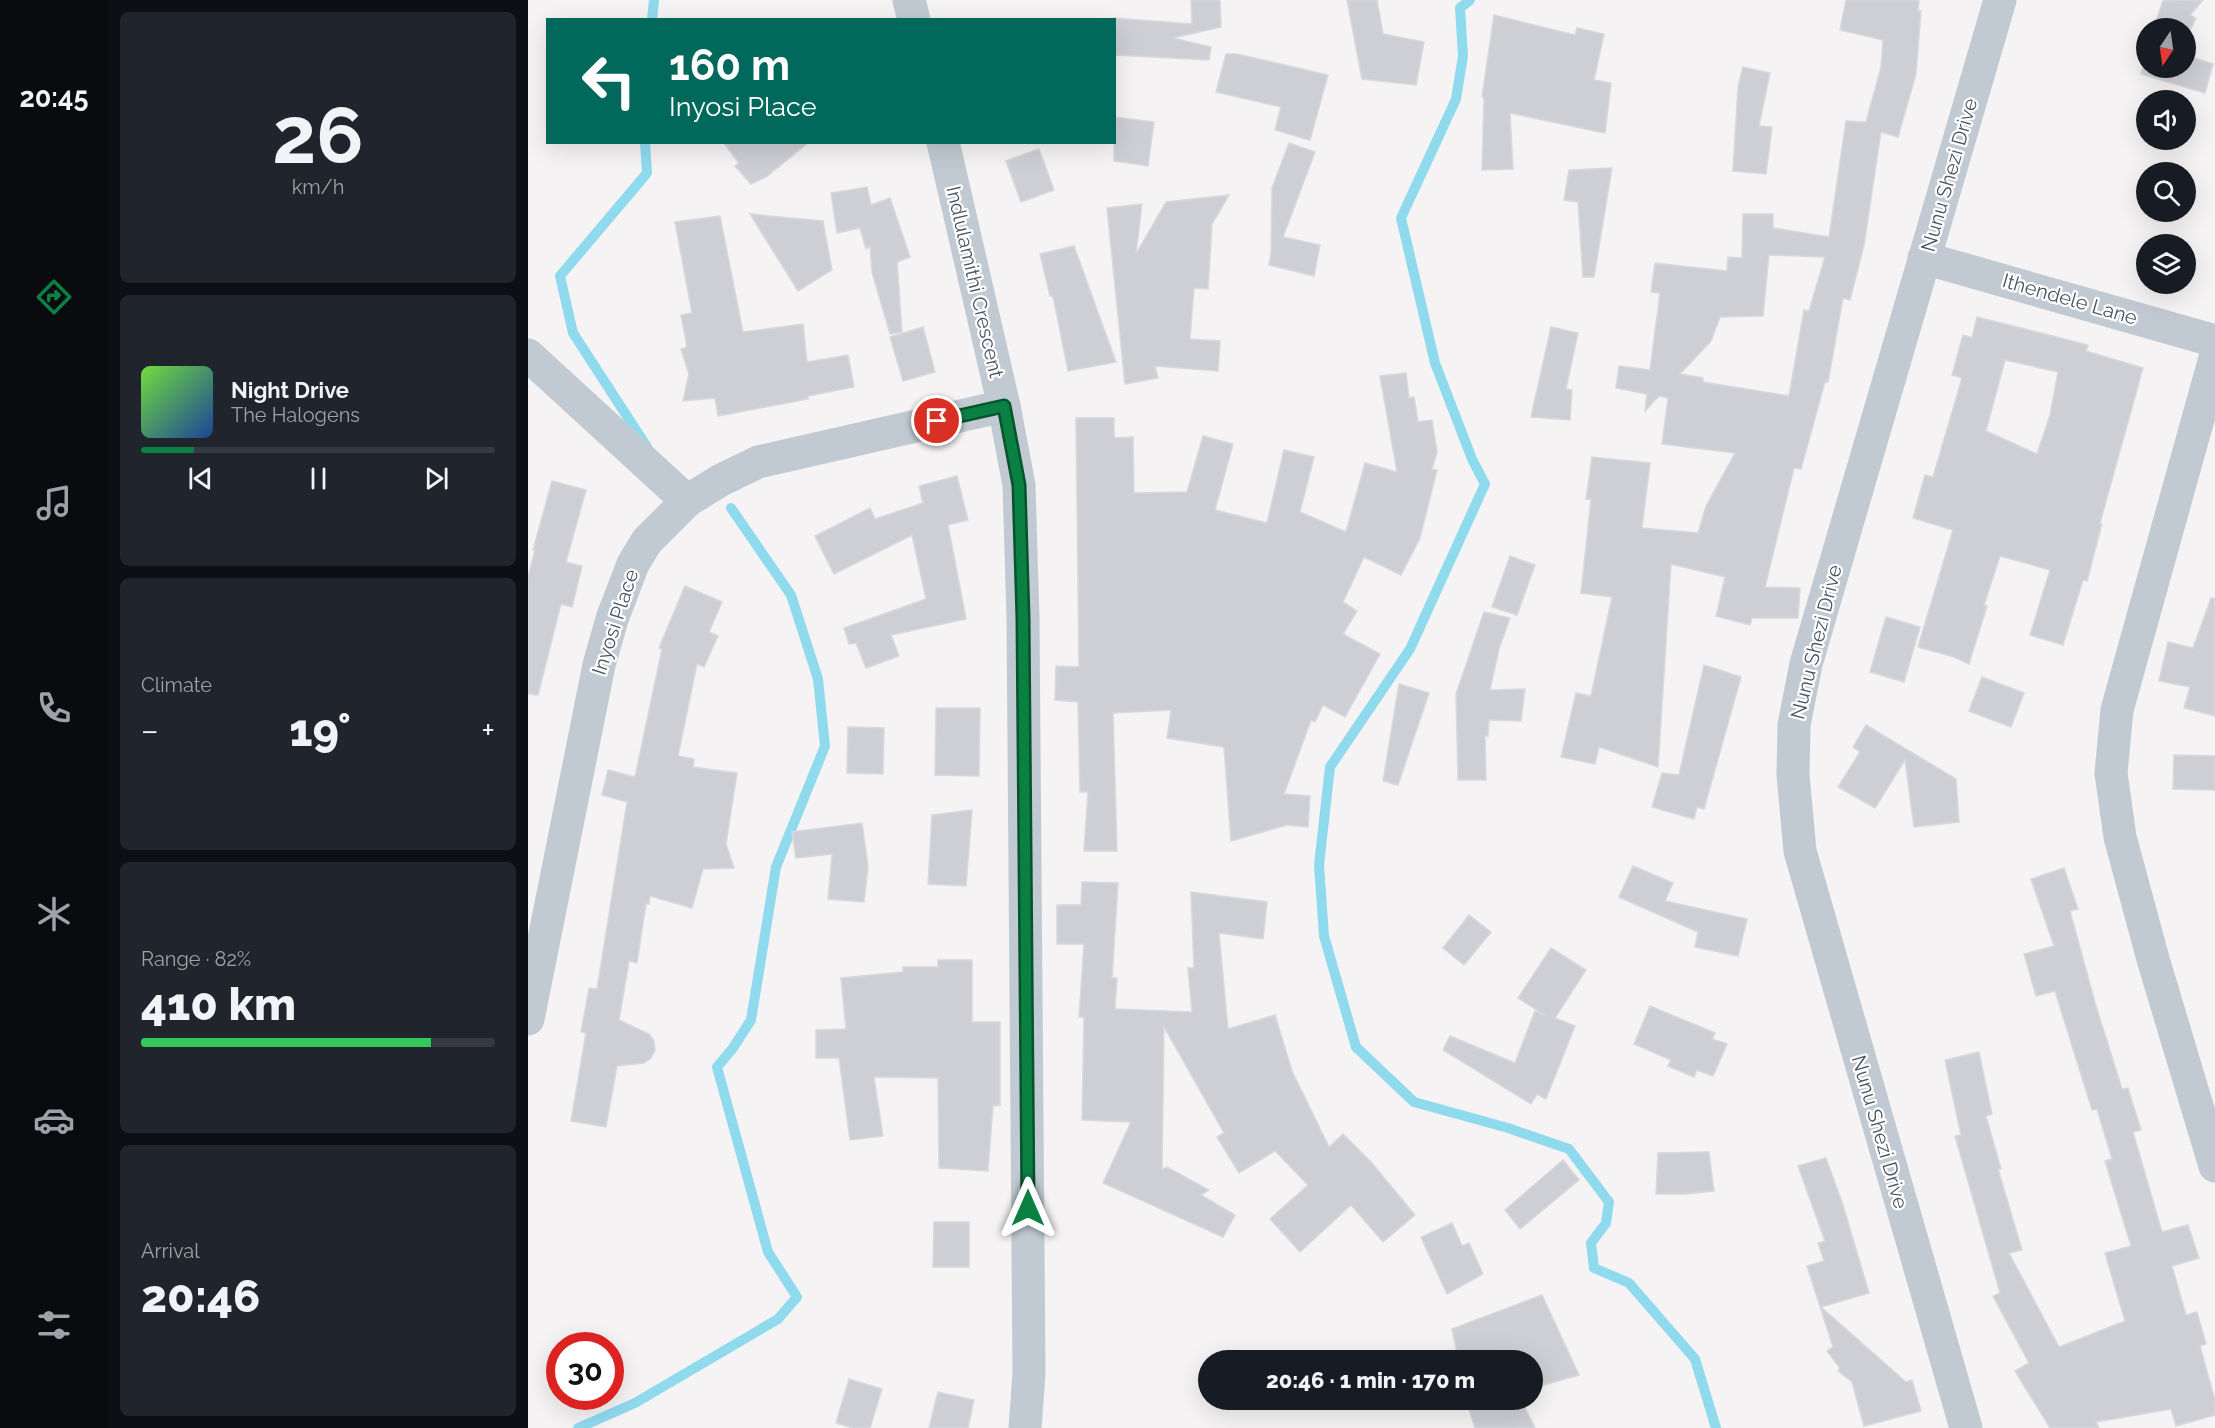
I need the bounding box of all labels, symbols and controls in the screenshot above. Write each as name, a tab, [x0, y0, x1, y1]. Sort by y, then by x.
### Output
north arrow	[2136, 18, 2196, 78]
map controls	[2136, 18, 2196, 294]
text: 160 m	[669, 41, 790, 90]
icon: left	[570, 42, 648, 120]
text: 20:45	[20, 82, 88, 113]
text: 26	[272, 90, 364, 181]
button: sound	[2136, 90, 2196, 150]
text: Inyosi Place	[669, 91, 817, 122]
street label: Nunu Shezi Drive	[1916, 95, 1982, 254]
button: search	[2136, 162, 2196, 222]
text: km/h	[292, 175, 344, 199]
street label: Indlulamithi Crescent	[941, 184, 1009, 380]
button: layers	[2136, 234, 2196, 294]
street label: Ithendele Lane	[2000, 268, 2140, 330]
icon: directions	[33, 276, 75, 318]
text: Night Drive	[231, 377, 349, 403]
pin	[911, 395, 962, 446]
text: The Halogens	[231, 403, 360, 427]
icon: arrive	[920, 404, 953, 437]
icon: previous	[184, 462, 217, 495]
icon: pause	[302, 462, 335, 495]
icon: next	[420, 462, 453, 495]
icon: music	[33, 482, 75, 524]
street label: Nunu Shezi Drive	[1785, 562, 1847, 722]
street label: Inyosi Place	[587, 566, 643, 678]
text: Climate	[141, 673, 212, 697]
icon: phone	[33, 687, 75, 729]
text: 19°	[289, 704, 351, 757]
text: −	[141, 711, 159, 750]
text: +	[481, 711, 495, 750]
icon: climate	[33, 893, 75, 935]
text: Range · 82%	[141, 947, 251, 971]
text: 410 km	[141, 978, 296, 1031]
street label: Nunu Shezi Drive	[1847, 1053, 1913, 1212]
icon: car	[33, 1099, 75, 1141]
position arrow	[996, 1176, 1060, 1240]
text: Arrival	[141, 1239, 200, 1263]
text: 20:46	[141, 1270, 260, 1323]
icon: filters	[33, 1304, 75, 1346]
speed limit sign: 30	[546, 1332, 624, 1410]
text: 20:46 · 1 min · 170 m	[1266, 1367, 1475, 1393]

